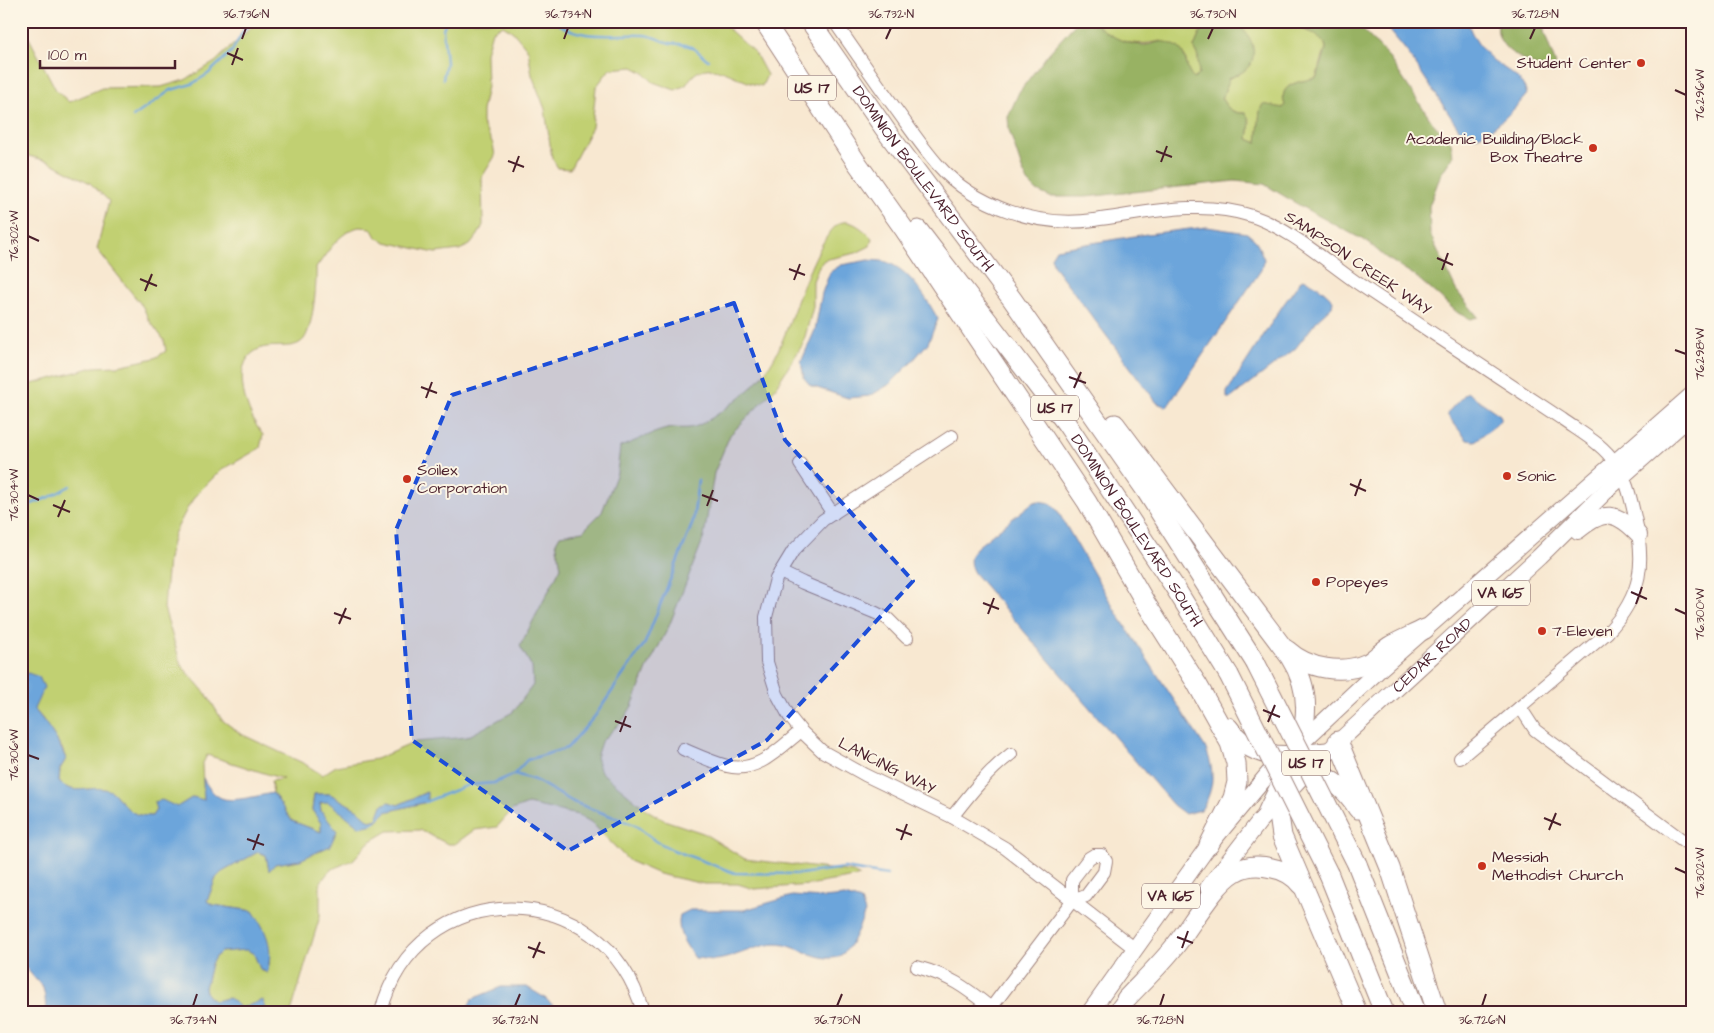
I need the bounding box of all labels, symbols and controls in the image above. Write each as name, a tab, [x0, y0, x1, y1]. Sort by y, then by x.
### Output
text: 36.736°N	[223, 6, 270, 23]
text: 36.734°N	[544, 6, 592, 23]
text: 36.732°N	[868, 6, 914, 23]
text: 36.730°N	[1190, 6, 1237, 23]
text: 36.728°N	[1511, 6, 1559, 23]
scale bar	[40, 38, 175, 70]
text: 100 m	[48, 45, 87, 66]
place label: Student Center	[1516, 52, 1631, 74]
marker: Student Center	[1635, 57, 1647, 69]
text: 76.296°W	[1692, 68, 1709, 121]
road number: US 17	[788, 76, 836, 100]
street label: DOMINION BOULEVARD SOUTH	[847, 81, 999, 277]
place label: Academic Building/Black Box Theatre	[1406, 128, 1583, 168]
marker: Academic Building/Black Box Theatre	[1587, 142, 1599, 154]
street label: SAMPSON CREEK WAY	[1280, 206, 1436, 321]
text: 76.302°W	[6, 210, 23, 262]
text: 76.298°W	[1692, 327, 1709, 380]
road number: US 17	[1031, 396, 1079, 420]
street label: DOMINION BOULEVARD SOUTH	[1066, 430, 1208, 631]
place label: Soilex Corporation	[417, 459, 507, 499]
place label: Sonic	[1517, 465, 1557, 487]
text: 76.304°W	[6, 468, 23, 521]
marker: Sonic	[1501, 470, 1513, 482]
marker: Soilex Corporation	[401, 473, 413, 485]
place label: Popeyes	[1326, 571, 1388, 594]
marker: Popeyes	[1310, 576, 1322, 588]
road number: VA 165	[1472, 580, 1530, 606]
text: 76.300°W	[1692, 587, 1709, 640]
street label: CEDAR ROAD	[1387, 613, 1477, 698]
place label: 7-Eleven	[1552, 620, 1612, 642]
marker: 7-Eleven	[1536, 625, 1548, 637]
text: 76.306°W	[6, 728, 23, 781]
street label: LANCING WAY	[835, 732, 940, 800]
road number: US 17	[1282, 750, 1330, 776]
place label: Messiah Methodist Church	[1492, 846, 1623, 886]
text: 76.302°W	[1692, 847, 1709, 899]
marker: Messiah Methodist Church	[1476, 860, 1488, 872]
road number: VA 165	[1142, 884, 1200, 908]
text: 36.734°N	[169, 1012, 217, 1029]
text: 36.732°N	[492, 1012, 538, 1029]
text: 36.730°N	[814, 1012, 861, 1029]
text: 36.728°N	[1136, 1012, 1184, 1029]
text: 36.726°N	[1458, 1012, 1506, 1029]

